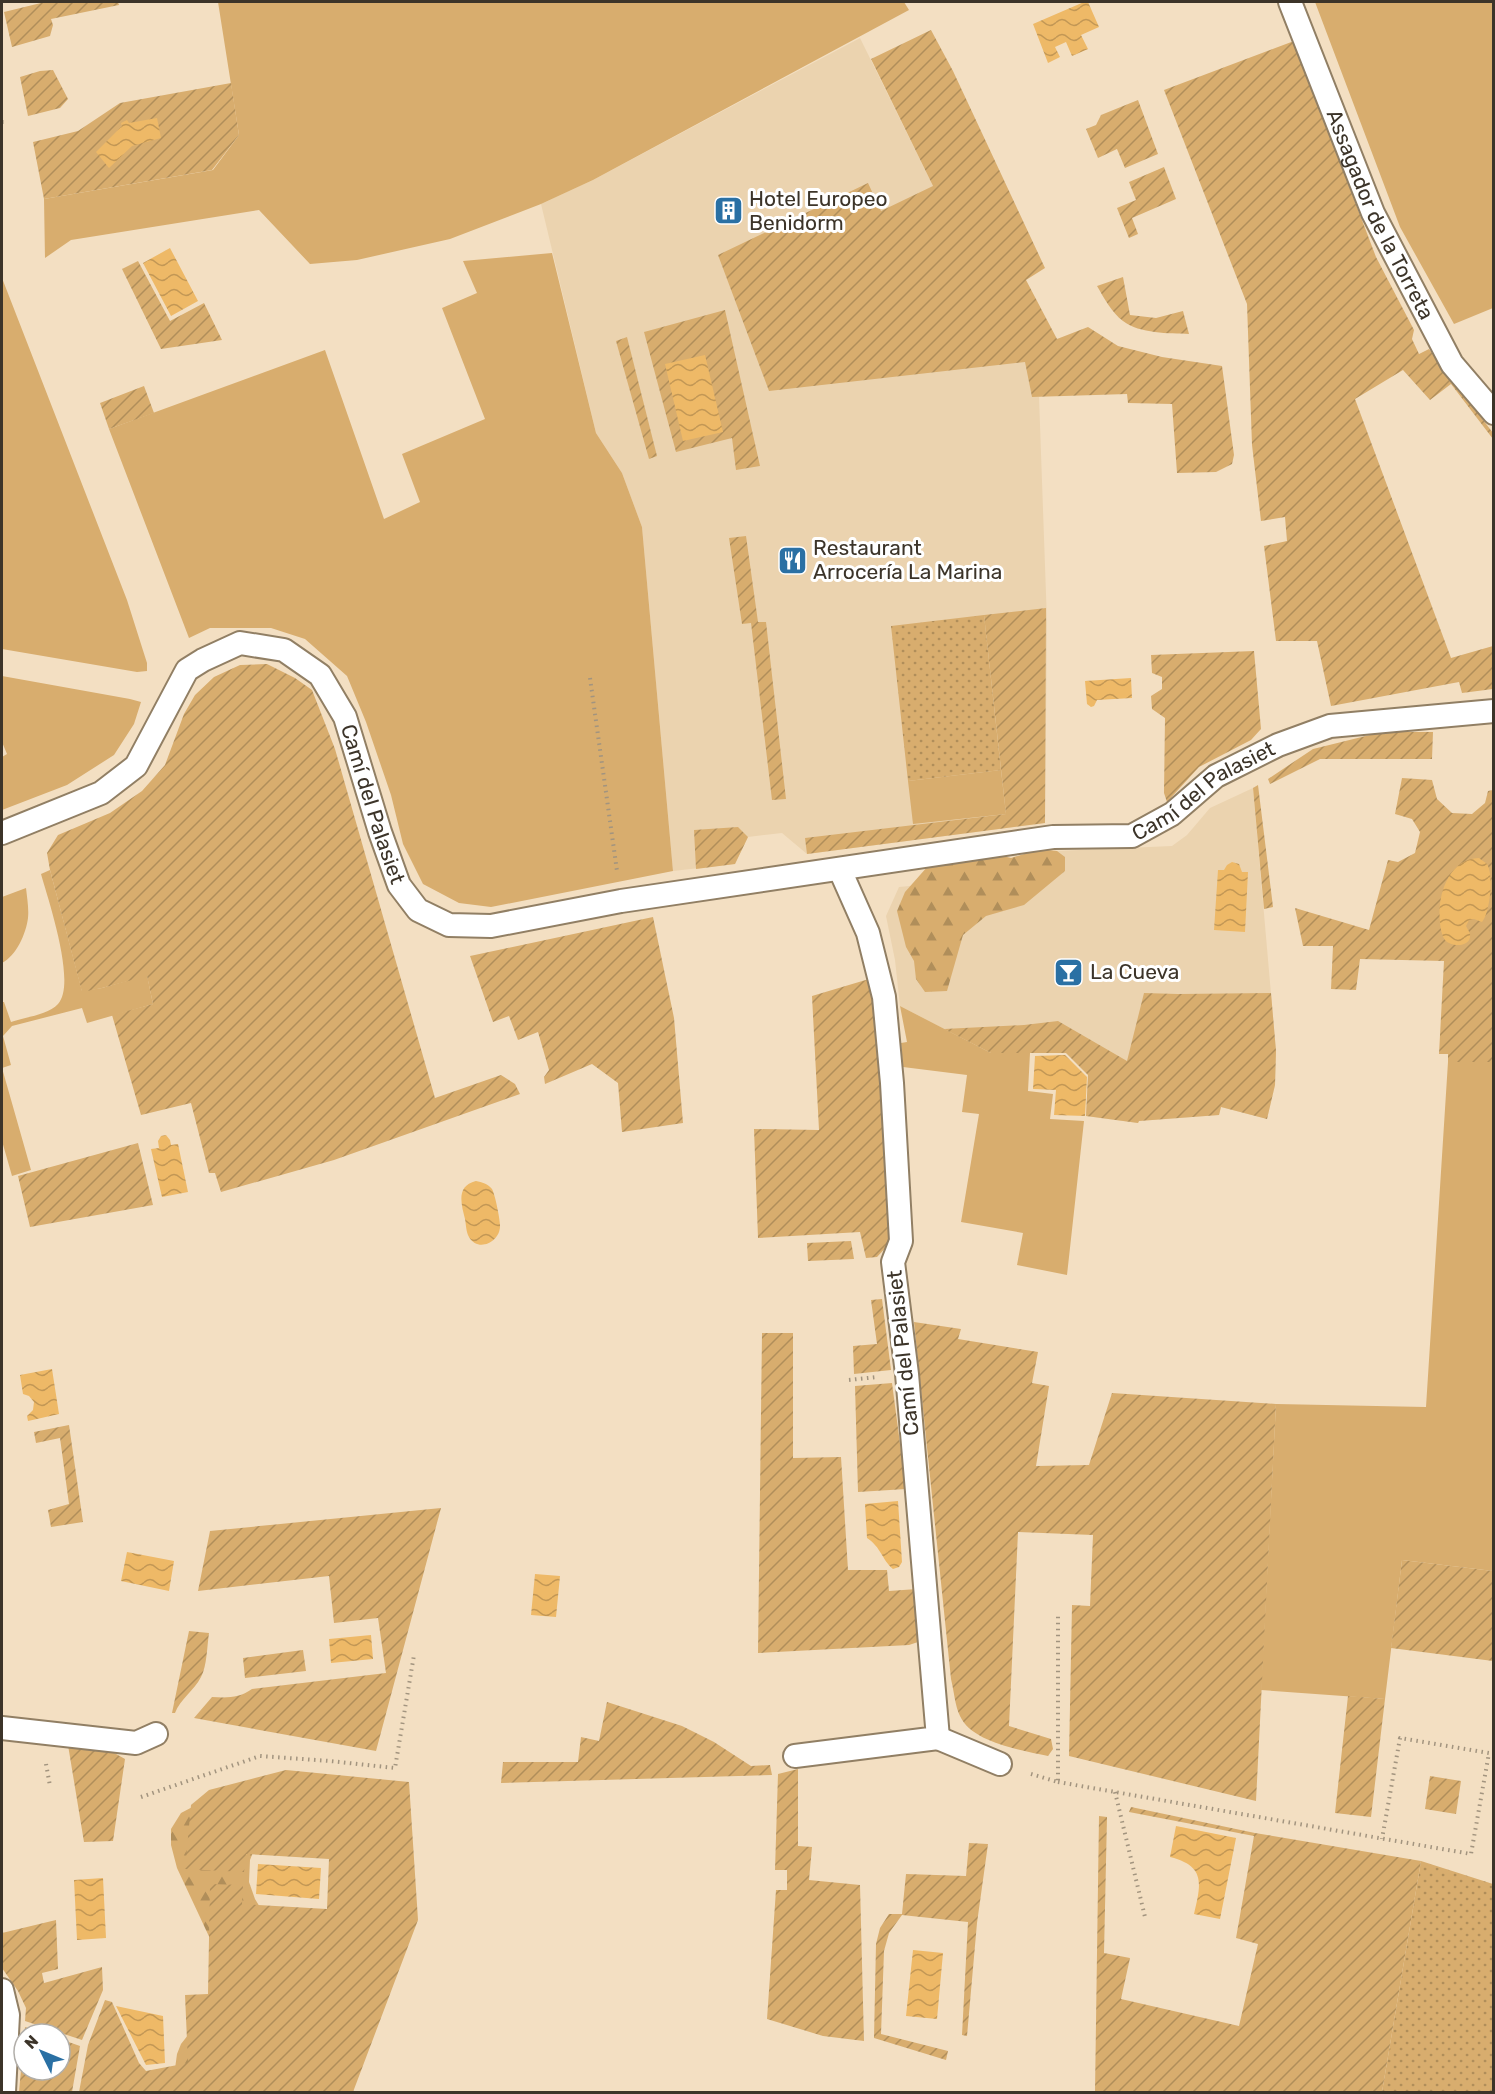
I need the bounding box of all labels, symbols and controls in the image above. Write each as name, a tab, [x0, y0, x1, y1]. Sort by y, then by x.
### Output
street label: Assagador de la Torreta	[1322, 106, 1440, 324]
place label: Hotel Europeo Benidorm	[749, 186, 888, 235]
building icon: Hotel Europeo Benidorm	[712, 195, 744, 227]
place label: Restaurant Arrocería La Marina	[813, 535, 1002, 584]
restaurant icon: Restaurant Arrocería La Marina	[776, 544, 808, 576]
street label: Camí del Palasiet	[336, 721, 411, 887]
street label: Camí del Palasiet	[1127, 736, 1279, 846]
bar icon: La Cueva	[1053, 956, 1085, 988]
place label: La Cueva	[1090, 959, 1179, 984]
street label: Camí del Palasiet	[881, 1269, 924, 1437]
north arrow	[12, 2022, 72, 2082]
text: N	[21, 2031, 42, 2053]

